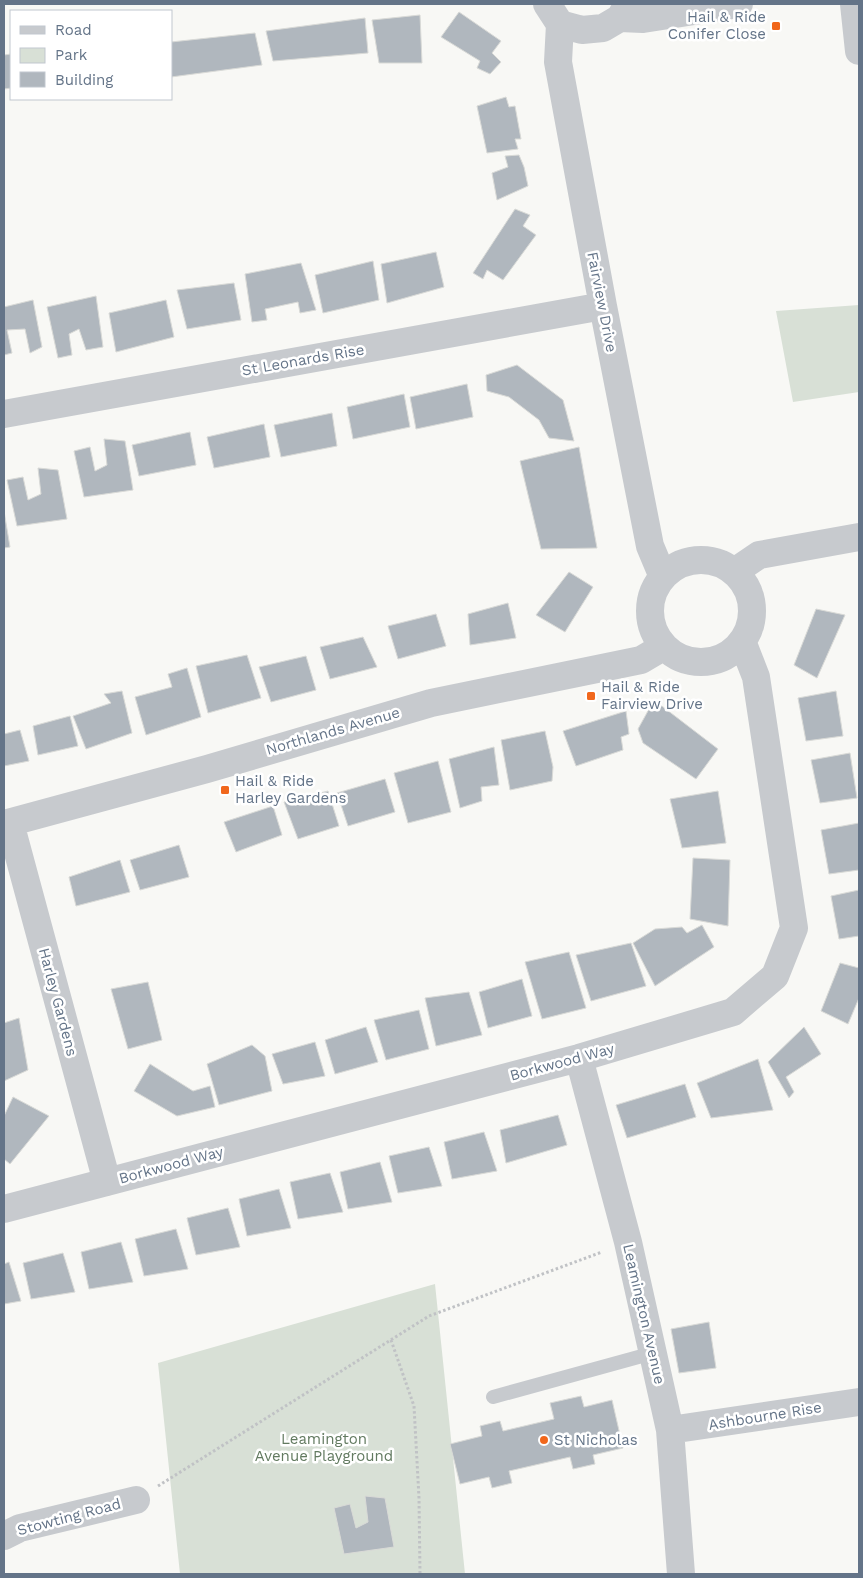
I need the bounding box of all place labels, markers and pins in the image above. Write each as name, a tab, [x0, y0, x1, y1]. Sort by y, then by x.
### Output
place label: Hail & Ride Conifer Close	[668, 8, 766, 43]
marker: Hail & Ride Conifer Close	[770, 20, 782, 32]
place label: Hail & Ride Fairview Drive	[601, 678, 703, 713]
marker: Hail & Ride Fairview Drive	[585, 690, 597, 702]
place label: Hail & Ride Harley Gardens	[235, 772, 346, 807]
marker: Hail & Ride Harley Gardens	[219, 784, 231, 796]
place label: St Nicholas	[554, 1431, 638, 1449]
marker: St Nicholas	[538, 1434, 550, 1446]

